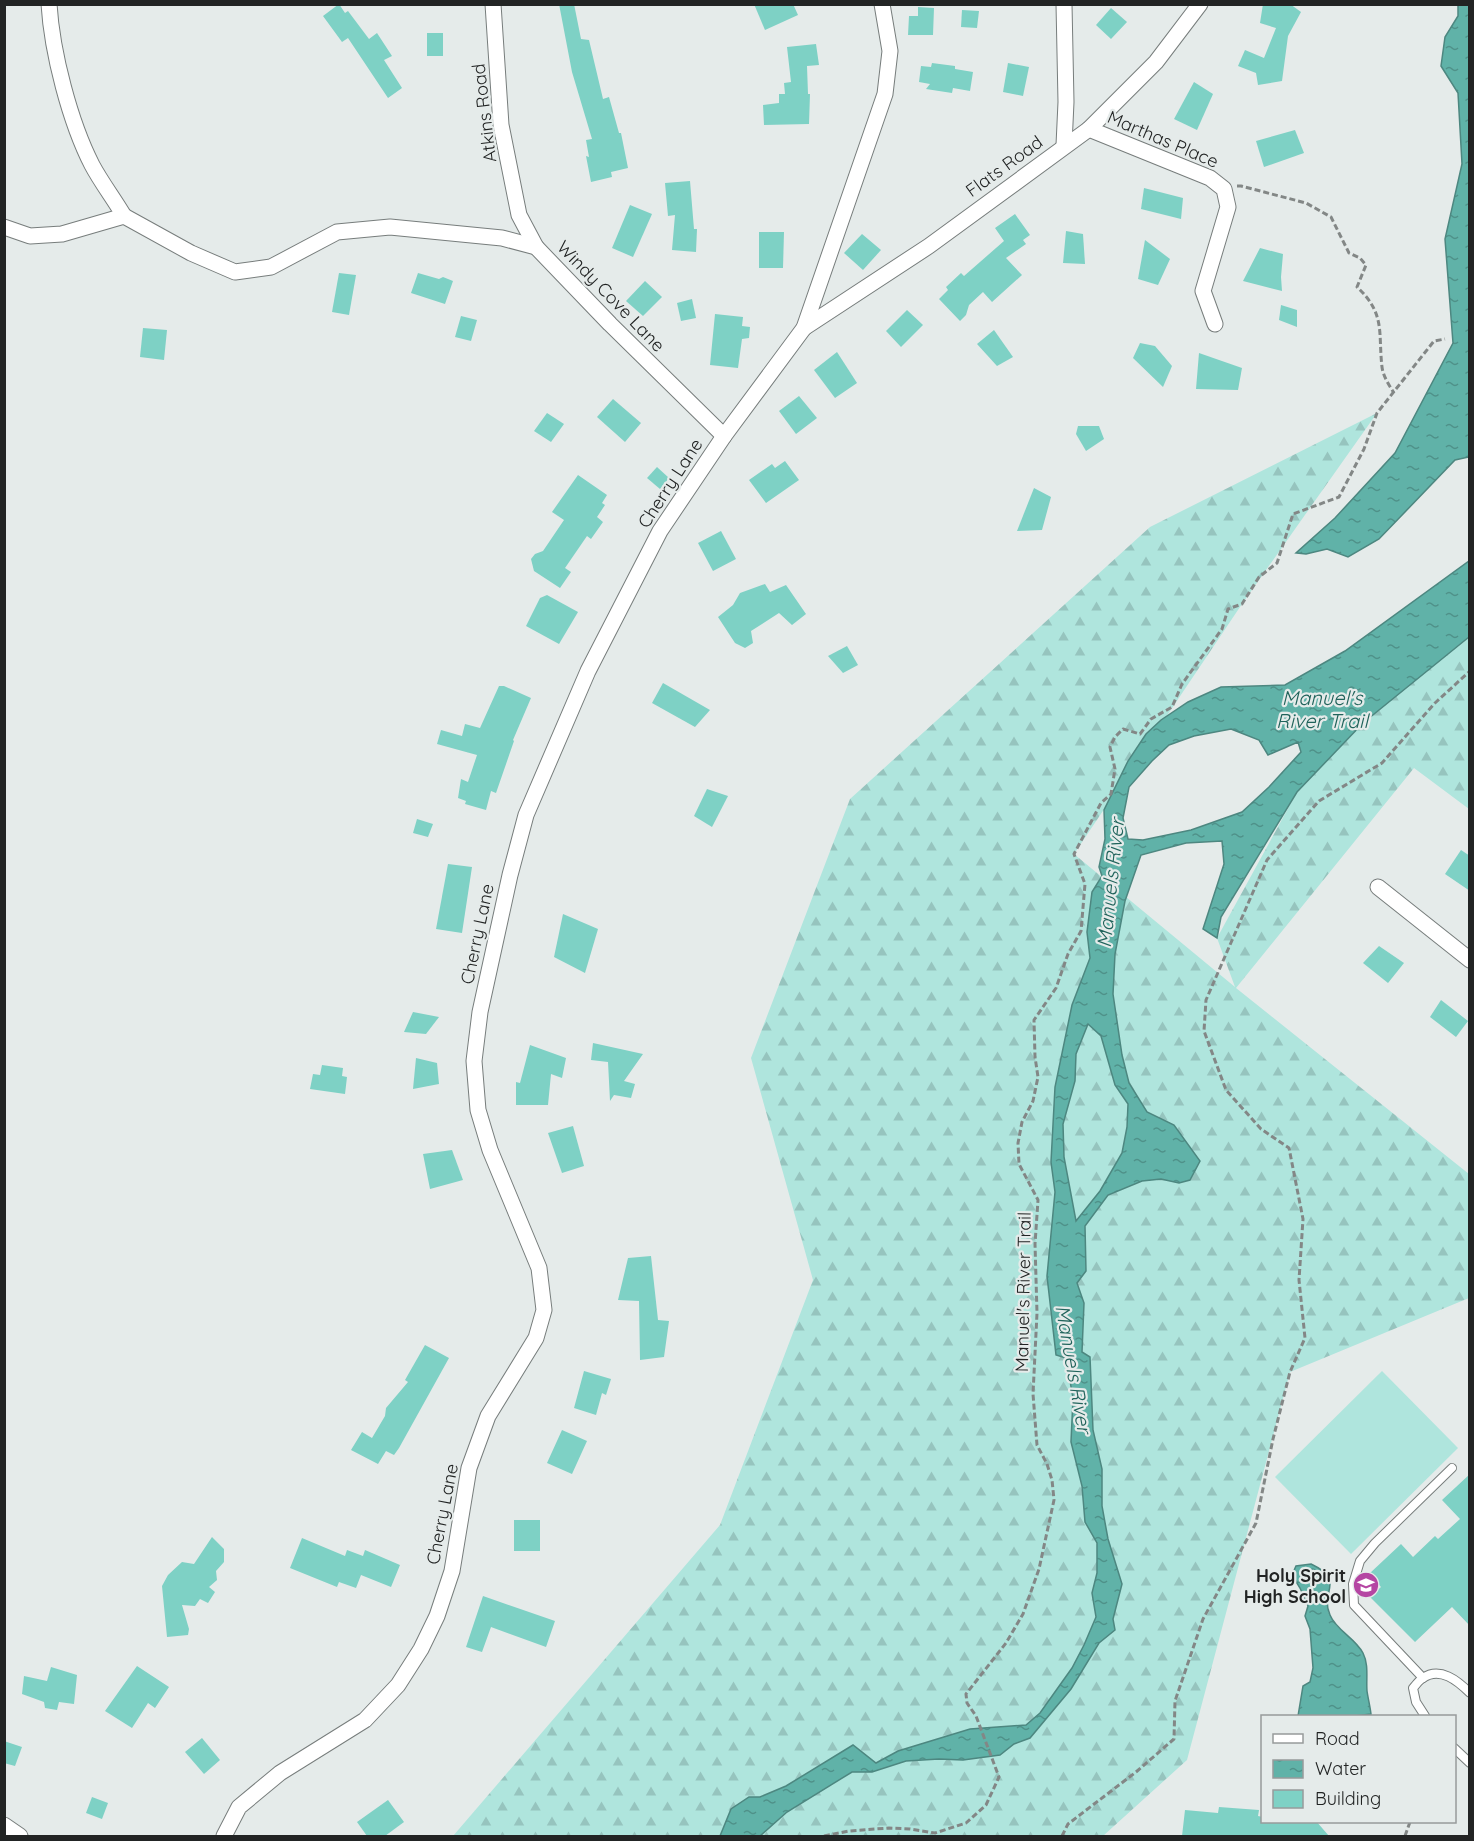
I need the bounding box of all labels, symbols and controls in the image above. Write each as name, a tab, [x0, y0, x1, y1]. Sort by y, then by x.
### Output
street label: Atkins Road	[467, 62, 501, 164]
street label: Marthas Place	[1104, 105, 1222, 173]
street label: Flats Road	[961, 130, 1047, 202]
street label: Windy Cove Lane	[552, 236, 670, 356]
street label: Cherry Lane	[633, 434, 707, 532]
water label: Manuel's River Trail	[1276, 685, 1370, 733]
water label: Manuels River	[1091, 815, 1129, 949]
street label: Cherry Lane	[455, 882, 499, 986]
street label: Manuel's River Trail	[1010, 1212, 1036, 1372]
water label: Manuels River	[1050, 1303, 1098, 1437]
street label: Cherry Lane	[421, 1462, 463, 1566]
place label: Holy Spirit High School	[1244, 1564, 1346, 1608]
school or university icon: Holy Spirit High School	[1351, 1570, 1381, 1600]
legend	[1261, 1715, 1456, 1823]
text: Road	[1315, 1727, 1360, 1750]
text: Water	[1315, 1757, 1366, 1780]
text: Building	[1315, 1787, 1381, 1810]

